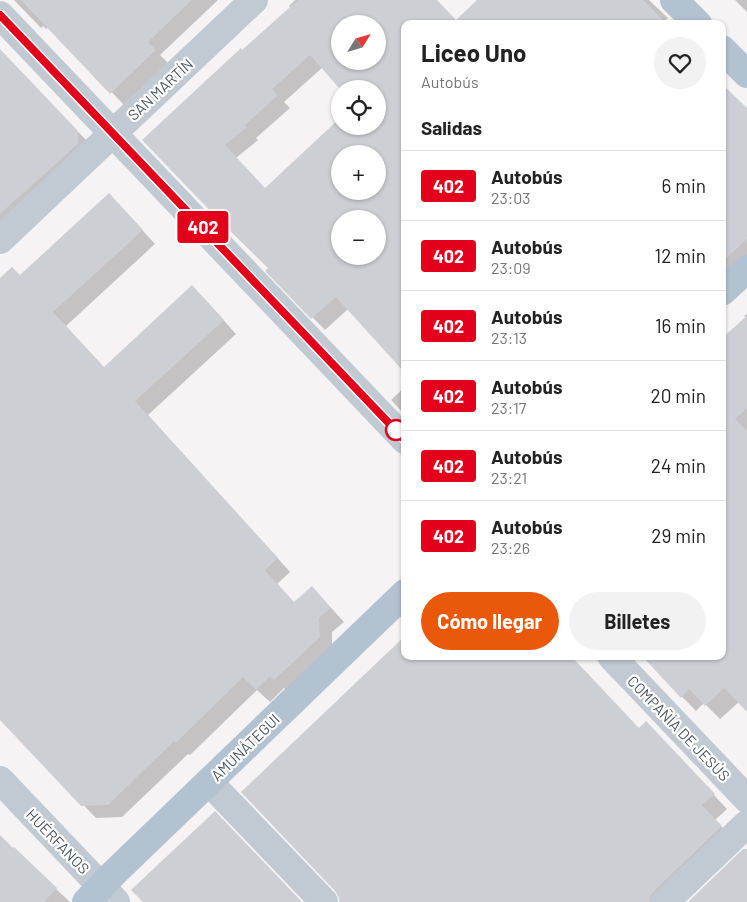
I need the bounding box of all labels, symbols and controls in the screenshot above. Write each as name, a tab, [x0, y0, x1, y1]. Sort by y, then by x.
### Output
north arrow	[331, 15, 386, 70]
map controls	[331, 15, 386, 265]
button: heart	[654, 37, 706, 89]
text: Liceo Uno	[421, 38, 526, 67]
street label: SAN MARTÍN	[124, 54, 196, 124]
text: Autobús	[421, 72, 479, 91]
button: locate	[331, 80, 386, 135]
text: Salidas	[421, 116, 482, 139]
button: +	[331, 145, 386, 200]
text: Autobús	[491, 165, 562, 188]
text: 6 min	[662, 174, 706, 197]
text: 402	[433, 175, 464, 197]
text: 23:03	[491, 188, 530, 207]
button: −	[331, 210, 386, 265]
line badge: 402	[174, 211, 232, 243]
text: 402	[187, 216, 219, 238]
text: Autobús	[491, 235, 562, 258]
text: 12 min	[655, 244, 706, 267]
text: 402	[433, 245, 464, 267]
text: 23:09	[491, 258, 531, 277]
text: Autobús	[491, 305, 562, 328]
text: 16 min	[655, 314, 706, 337]
text: 402	[433, 315, 464, 337]
text: 23:13	[491, 328, 527, 347]
text: Autobús	[491, 375, 562, 398]
text: 20 min	[650, 384, 706, 407]
text: 402	[433, 385, 464, 407]
text: 23:17	[491, 398, 526, 417]
unlabelled marker	[385, 419, 407, 441]
text: Autobús	[491, 445, 562, 468]
text: 24 min	[651, 454, 706, 477]
text: 402	[433, 455, 464, 477]
text: 23:21	[491, 468, 527, 487]
text: Autobús	[491, 515, 562, 538]
text: 29 min	[651, 524, 706, 547]
text: 402	[433, 525, 464, 547]
text: 23:26	[491, 538, 530, 557]
button: Cómo llegar	[421, 592, 559, 650]
button: Billetes	[569, 592, 706, 650]
street label: COMPAÑÍA DE JESÚS	[624, 672, 734, 784]
street label: AMUNÁTEGUI	[207, 710, 283, 784]
street label: HUÉRFANOS	[23, 805, 93, 877]

